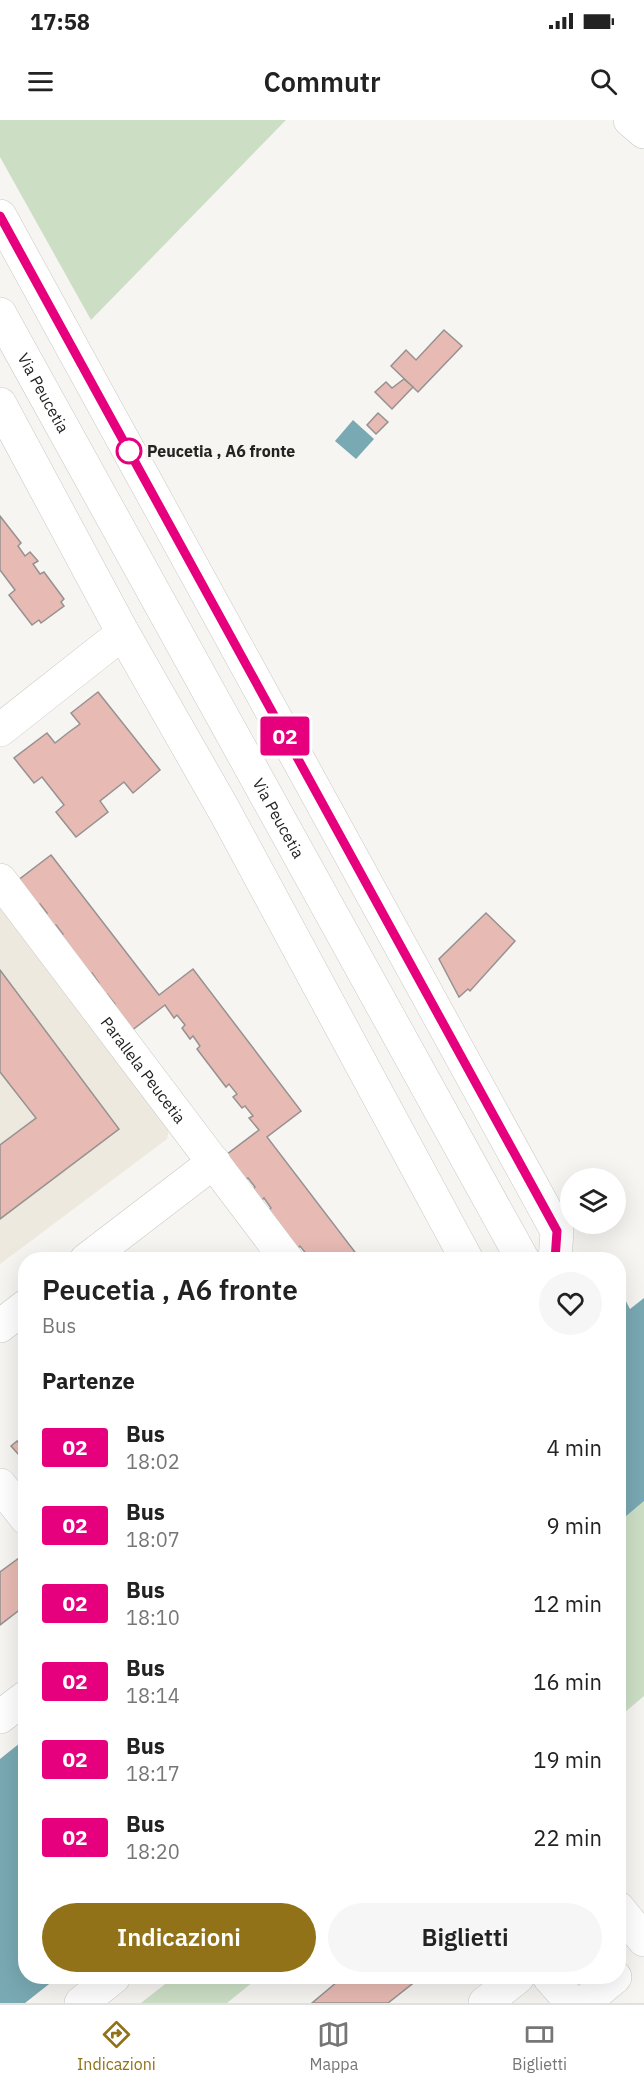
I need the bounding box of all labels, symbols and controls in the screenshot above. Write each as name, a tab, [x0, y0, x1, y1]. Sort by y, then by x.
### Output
text: 17:58	[30, 7, 90, 36]
text: Commutr	[263, 64, 381, 99]
icon: menu	[24, 65, 57, 98]
icon: search	[587, 65, 620, 98]
street label: Via Peucetia	[13, 349, 74, 437]
marker: Peucetia , A6 fronte	[116, 438, 142, 464]
place label: Peucetia , A6 fronte	[147, 441, 295, 461]
line badge: 02	[258, 716, 312, 756]
text: 02	[272, 722, 298, 750]
street label: Via Peucetia	[249, 775, 309, 862]
street label: Parallela Peucetia	[97, 1013, 191, 1128]
map controls	[560, 1168, 626, 1234]
button: layers	[560, 1168, 626, 1234]
text: Peucetia , A6 fronte	[42, 1271, 298, 1308]
button: heart	[539, 1272, 602, 1335]
text: Bus	[42, 1312, 76, 1339]
text: Partenze	[42, 1366, 135, 1395]
text: Bus	[126, 1419, 165, 1448]
text: 02	[62, 1433, 88, 1461]
text: 4 min	[546, 1433, 602, 1462]
text: 18:02	[126, 1448, 180, 1475]
text: Bus	[126, 1497, 165, 1526]
text: 02	[62, 1511, 88, 1539]
text: 9 min	[546, 1511, 602, 1540]
text: 18:07	[126, 1526, 180, 1553]
text: Bus	[126, 1575, 165, 1604]
text: 02	[62, 1589, 88, 1617]
text: 12 min	[533, 1589, 602, 1618]
text: 18:10	[126, 1604, 180, 1631]
text: Bus	[126, 1653, 165, 1682]
text: 02	[62, 1667, 88, 1695]
text: 16 min	[533, 1667, 602, 1696]
text: 18:14	[126, 1682, 180, 1709]
text: Bus	[126, 1731, 165, 1760]
text: 02	[62, 1745, 88, 1773]
text: 19 min	[533, 1745, 602, 1774]
text: 18:17	[126, 1760, 180, 1787]
text: Bus	[126, 1809, 165, 1838]
text: 02	[62, 1823, 88, 1851]
text: 22 min	[533, 1823, 602, 1852]
text: 18:20	[126, 1838, 180, 1865]
button: Indicazioni	[42, 1903, 316, 1972]
button: Biglietti	[328, 1903, 602, 1972]
tab: Indicazioni	[77, 2018, 156, 2074]
tab: Mappa	[310, 2018, 358, 2074]
tab: Biglietti	[512, 2018, 567, 2074]

